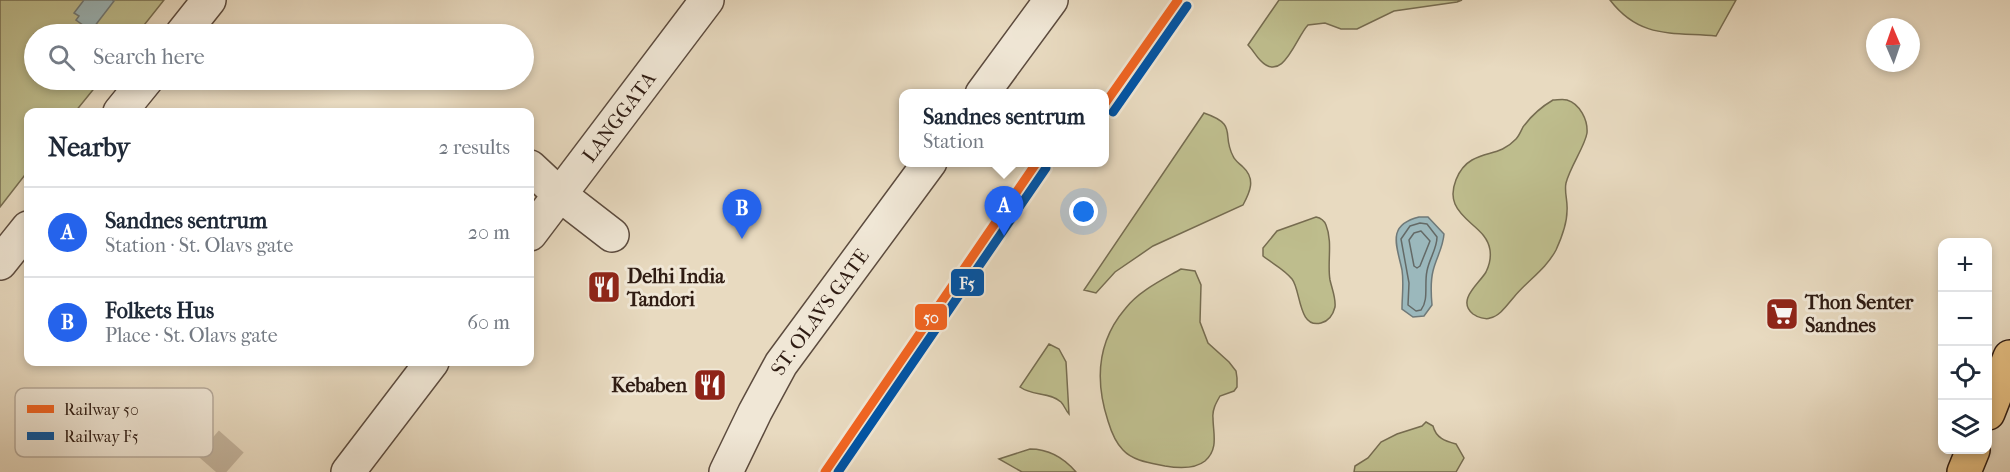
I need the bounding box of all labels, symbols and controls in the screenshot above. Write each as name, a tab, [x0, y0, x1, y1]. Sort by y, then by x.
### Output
north arrow	[1866, 18, 1920, 72]
search box	[24, 24, 534, 90]
icon: search	[45, 41, 78, 74]
text: Search here	[93, 44, 205, 70]
street label: LANGGATA	[578, 67, 661, 167]
popup	[899, 89, 1109, 167]
text: Sandnes sentrum	[923, 104, 1085, 130]
text: Station	[923, 130, 984, 153]
text: Nearby	[48, 132, 130, 163]
text: 2 results	[439, 136, 510, 159]
pin: A	[984, 186, 1024, 236]
pin: B	[722, 190, 762, 239]
your location	[1069, 197, 1098, 226]
text: Sandnes sentrum	[105, 208, 267, 234]
text: A	[61, 221, 74, 244]
text: 20 m	[468, 221, 510, 244]
text: Station · St. Olavs gate	[105, 234, 293, 257]
map controls	[1938, 238, 1992, 454]
button: +	[1938, 238, 1992, 292]
street label: ST. OLAVS GATE	[766, 245, 874, 379]
place label: Delhi India Tandori	[626, 265, 725, 311]
line badge: F5	[950, 268, 985, 297]
restaurant icon: Delhi India Tandori	[586, 269, 622, 305]
text: F5	[958, 274, 975, 293]
place label: Thon Senter Sandnes	[1804, 291, 1914, 337]
button: −	[1938, 292, 1992, 346]
supermarket icon: Thon Senter Sandnes	[1764, 296, 1800, 332]
text: Folkets Hus	[105, 298, 214, 324]
line badge: 50	[914, 303, 948, 331]
text: 50	[923, 308, 939, 327]
text: B	[61, 311, 74, 334]
text: 60 m	[467, 311, 510, 334]
text: Place · St. Olavs gate	[105, 324, 278, 347]
button: locate	[1938, 346, 1992, 400]
restaurant icon: Kebaben	[692, 367, 728, 403]
place label: Kebaben	[611, 374, 687, 397]
legend	[15, 388, 213, 457]
text: Railway 50	[64, 400, 139, 419]
button: layers	[1938, 400, 1992, 454]
text: Railway F5	[64, 427, 139, 446]

